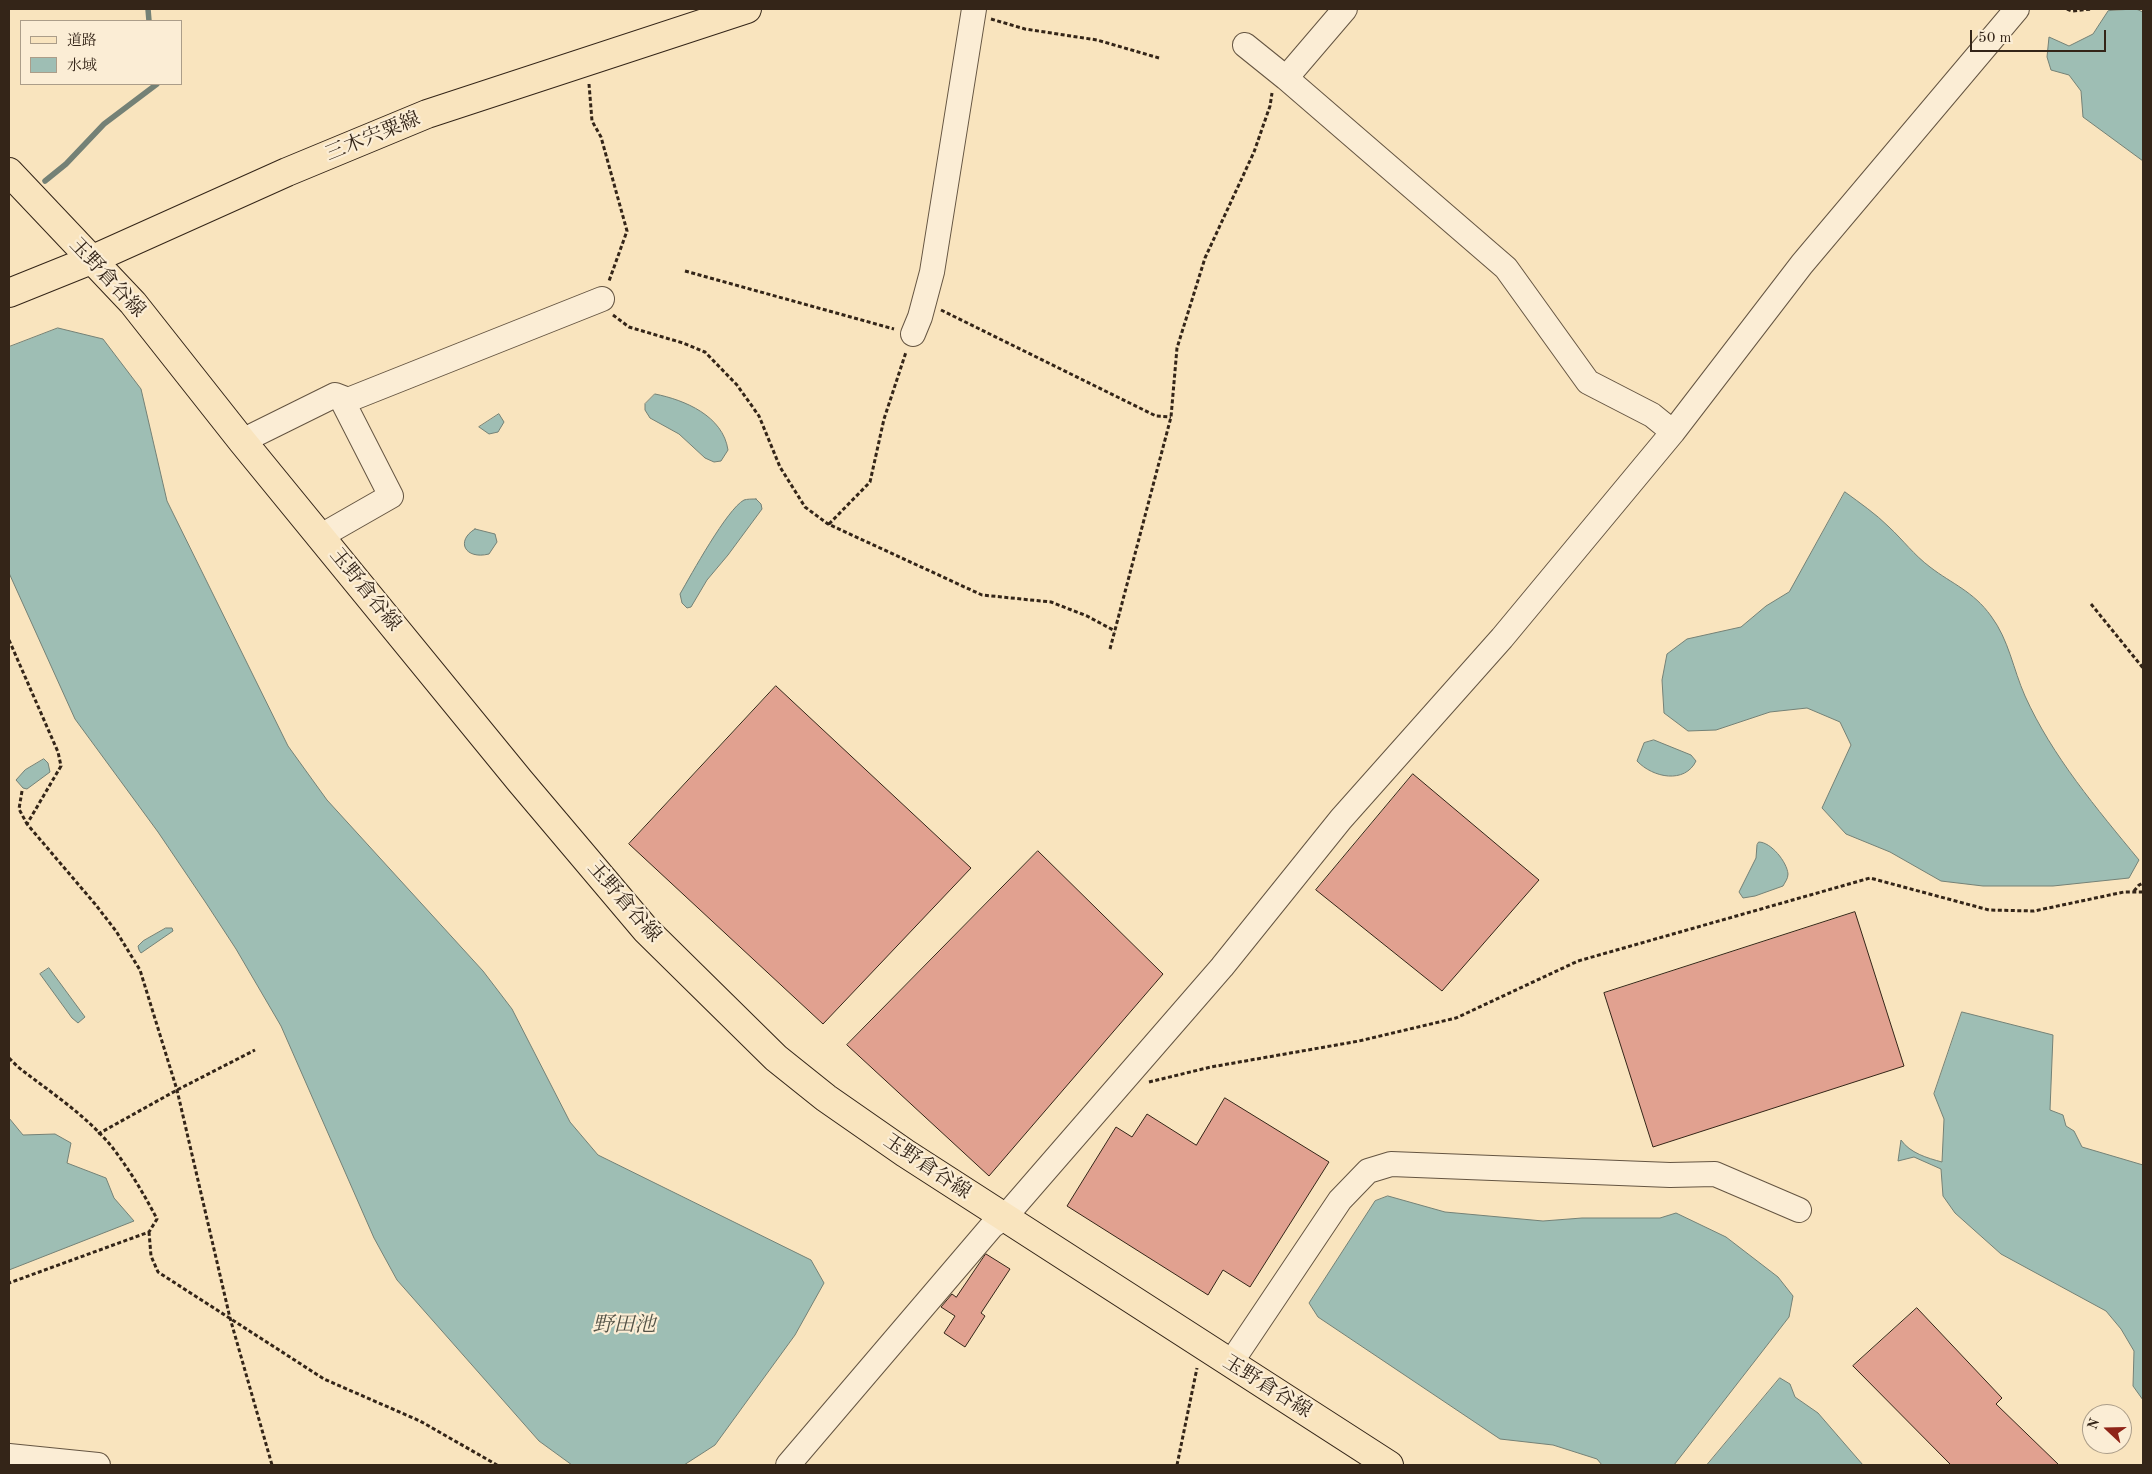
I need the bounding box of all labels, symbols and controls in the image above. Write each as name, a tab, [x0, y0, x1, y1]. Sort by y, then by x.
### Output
legend	[20, 20, 182, 85]
scale bar	[1972, 20, 2108, 52]
text: 50 m	[1978, 31, 2012, 46]
text: 道路	[67, 34, 97, 49]
text: 水域	[67, 59, 97, 74]
street label: 三木宍粟線	[322, 107, 424, 167]
street label: 玉野倉谷線	[64, 233, 150, 323]
street label: 玉野倉谷線	[324, 544, 406, 636]
street label: 玉野倉谷線	[582, 856, 666, 948]
street label: 玉野倉谷線	[879, 1129, 975, 1205]
water label: 野田池	[593, 1312, 655, 1338]
street label: 玉野倉谷線	[1218, 1350, 1316, 1424]
north arrow	[2082, 1404, 2132, 1454]
text: N	[2085, 1416, 2102, 1431]

